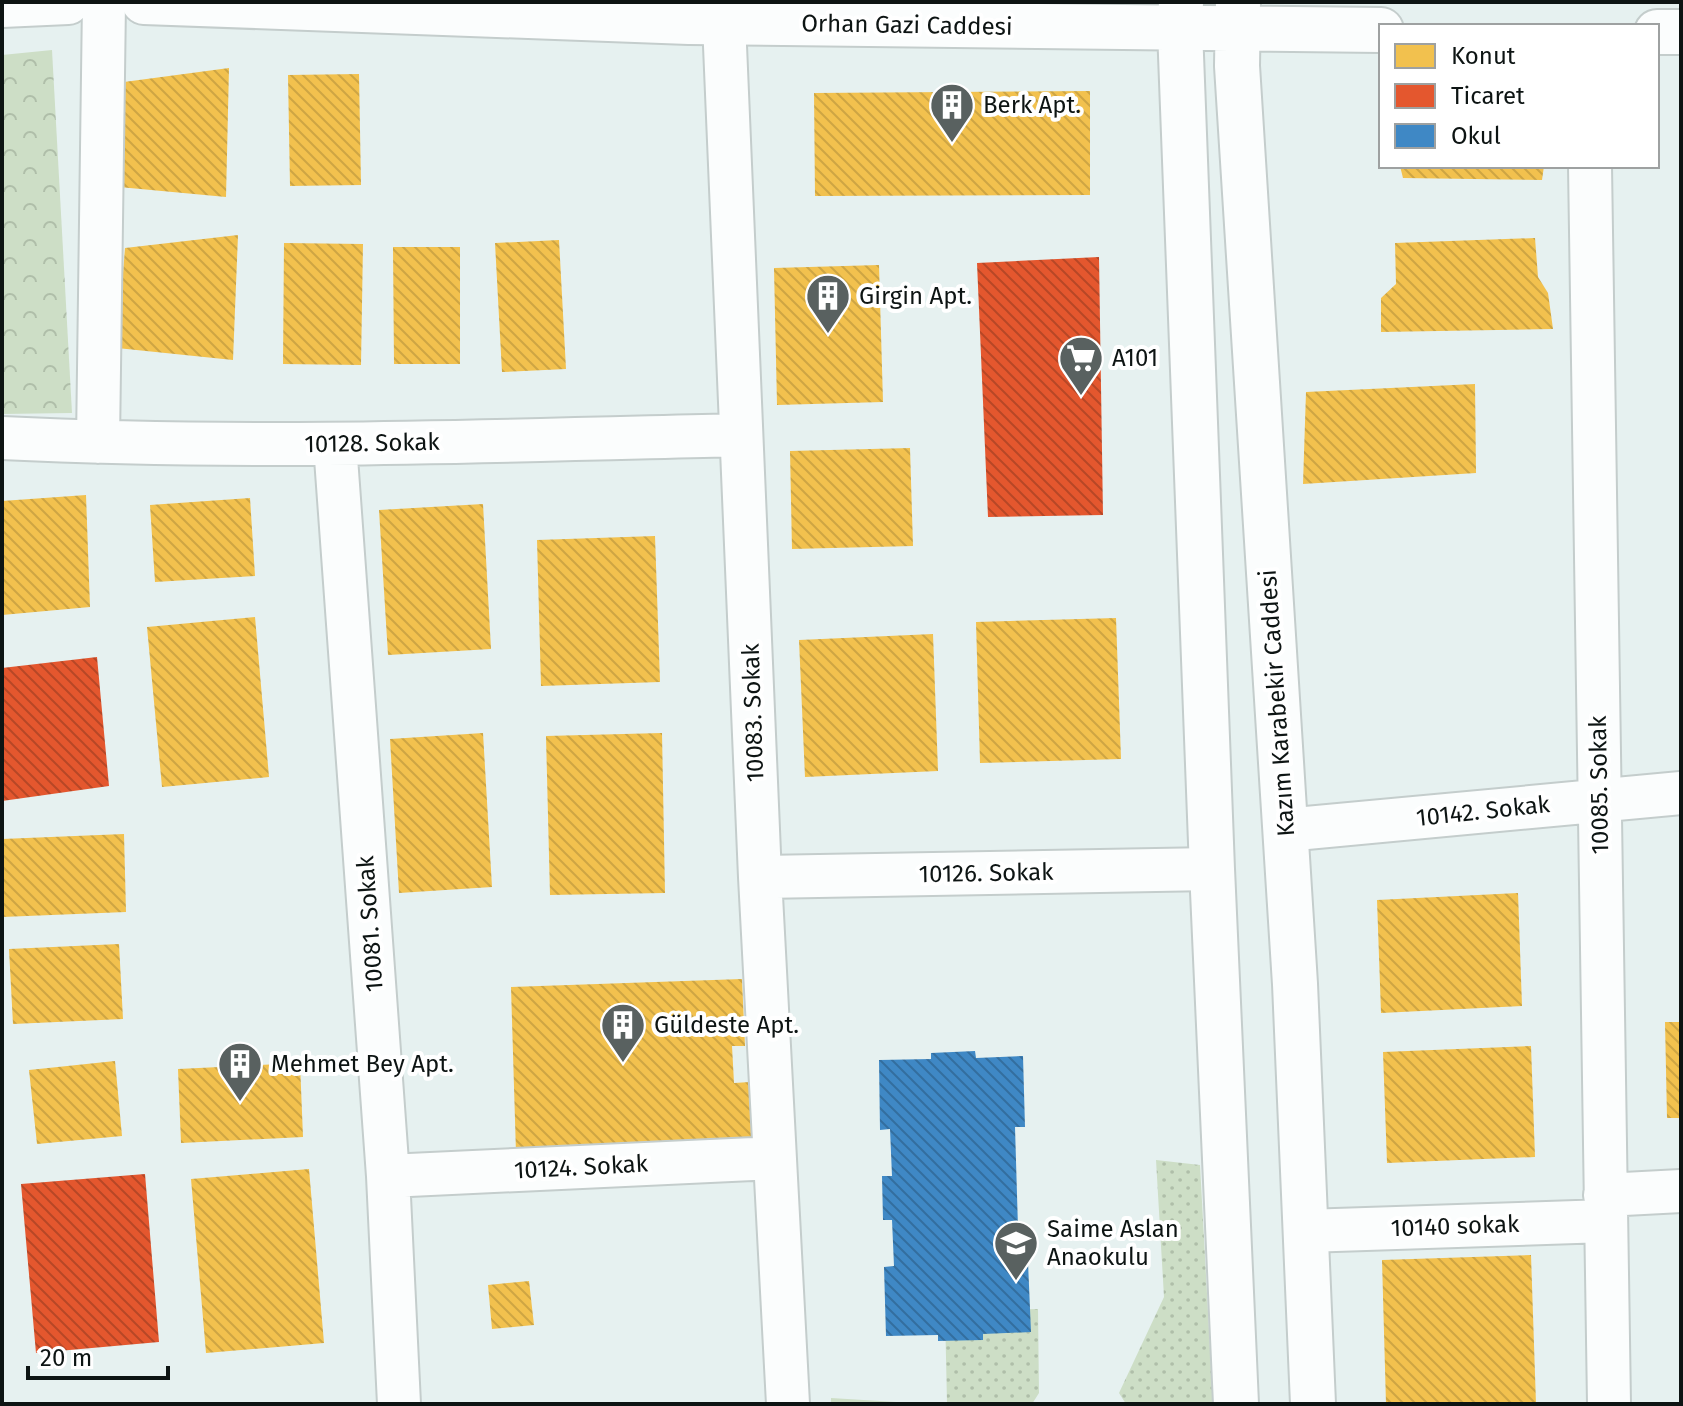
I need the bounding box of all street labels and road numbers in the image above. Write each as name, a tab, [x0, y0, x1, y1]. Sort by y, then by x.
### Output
street label: Orhan Gazi Caddesi	[801, 9, 1013, 41]
street label: 10128. Sokak	[304, 428, 441, 458]
street label: Kazım Karabekir Caddesi	[1254, 568, 1300, 838]
street label: 10083. Sokak	[737, 642, 769, 783]
street label: 10085. Sokak	[1584, 715, 1614, 855]
street label: 10142. Sokak	[1415, 790, 1552, 832]
street label: 10081. Sokak	[351, 854, 389, 993]
street label: 10126. Sokak	[918, 858, 1054, 888]
street label: 10124. Sokak	[513, 1149, 649, 1184]
street label: 10140 sokak	[1390, 1210, 1520, 1242]

